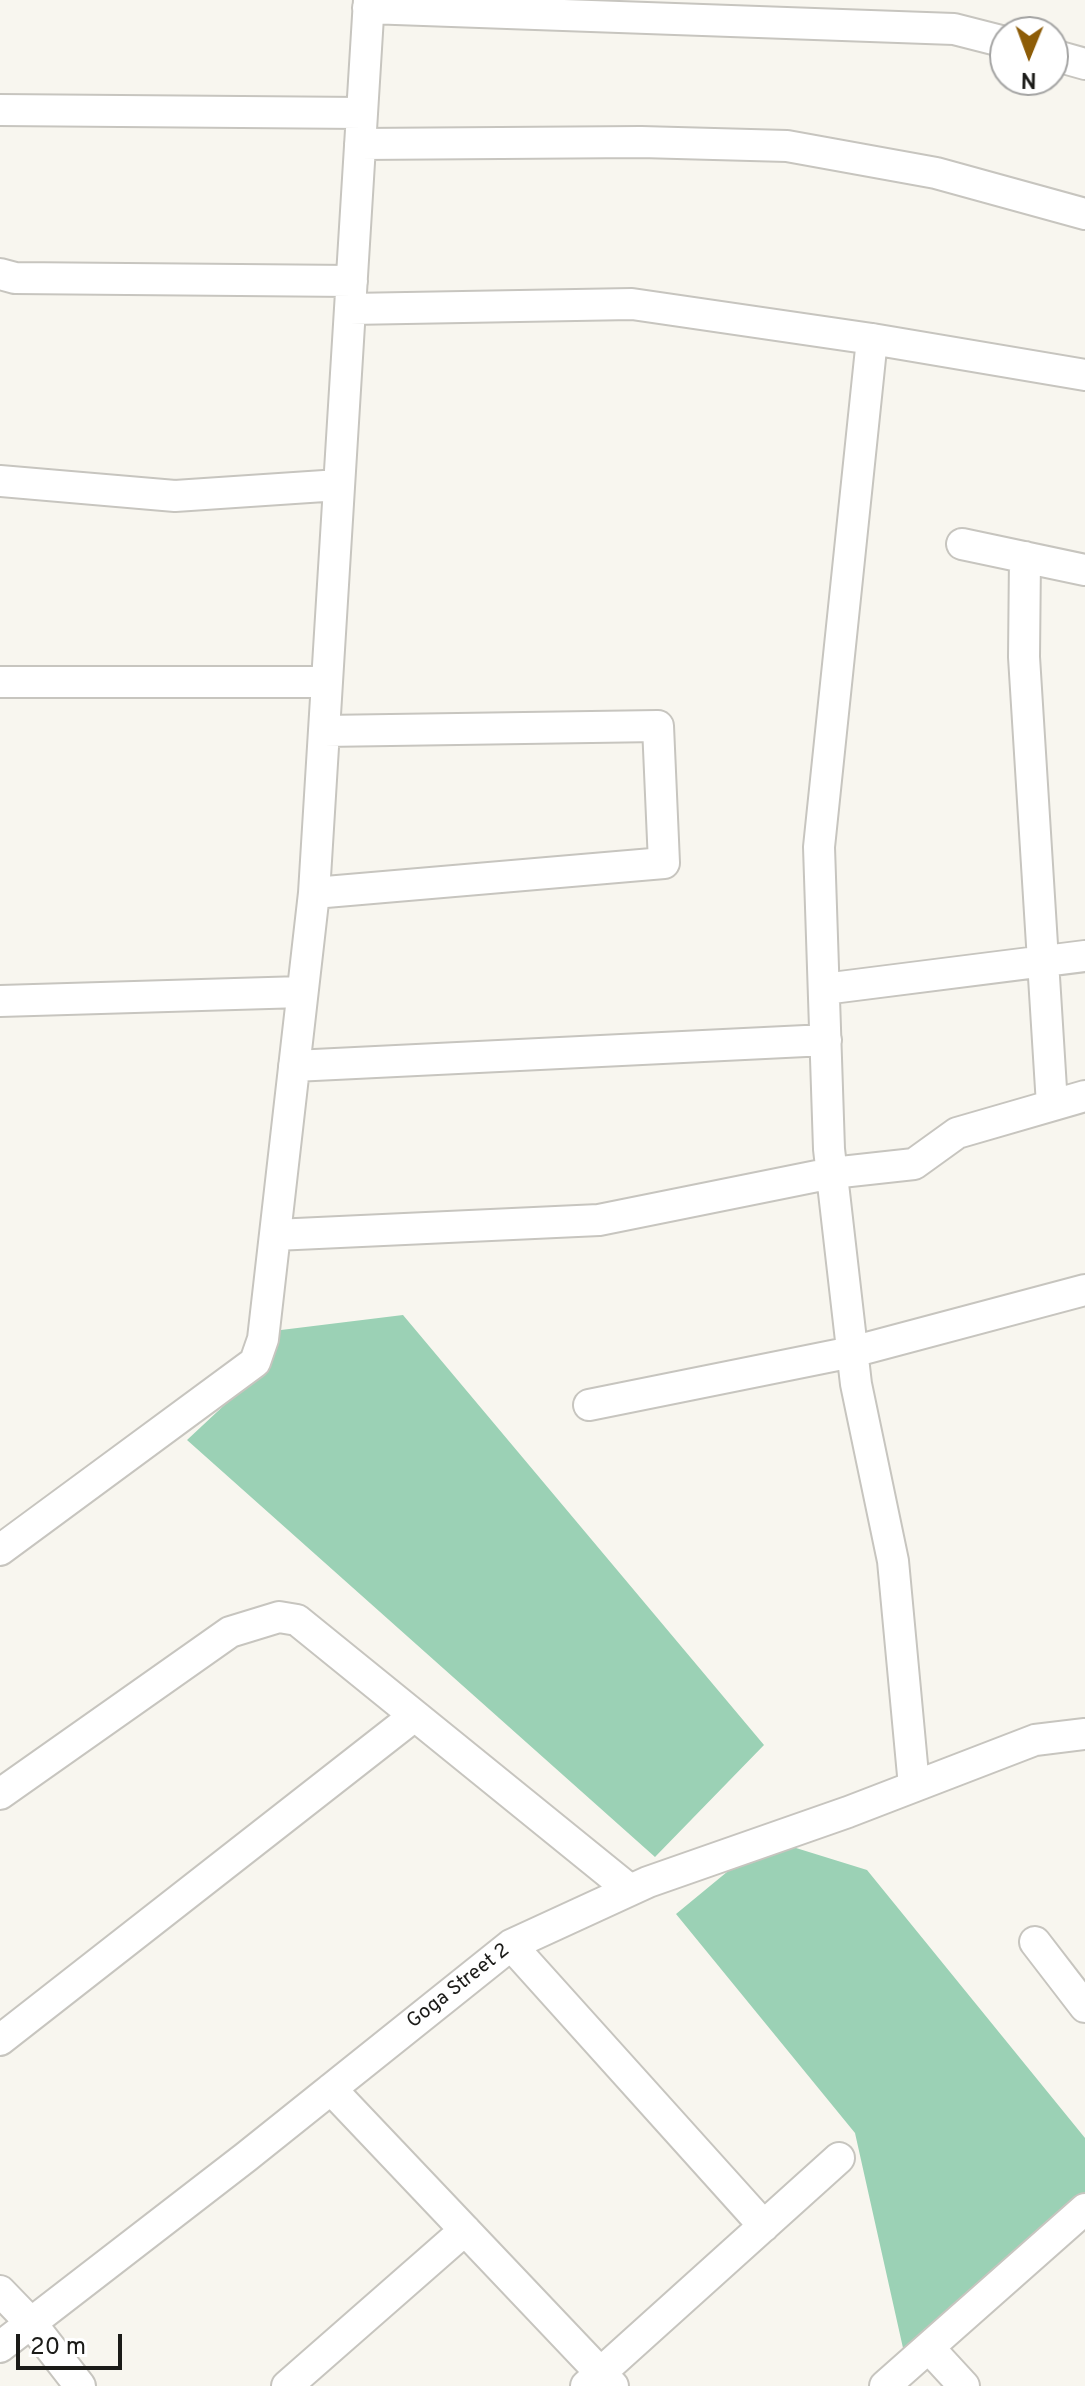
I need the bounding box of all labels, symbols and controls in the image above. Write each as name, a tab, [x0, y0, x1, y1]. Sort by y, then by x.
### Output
north arrow	[989, 16, 1069, 96]
text: N	[1020, 65, 1037, 92]
street label: Goga Street 2	[403, 1939, 515, 2035]
scale bar	[20, 2318, 126, 2368]
text: 20 m	[30, 2333, 86, 2363]

